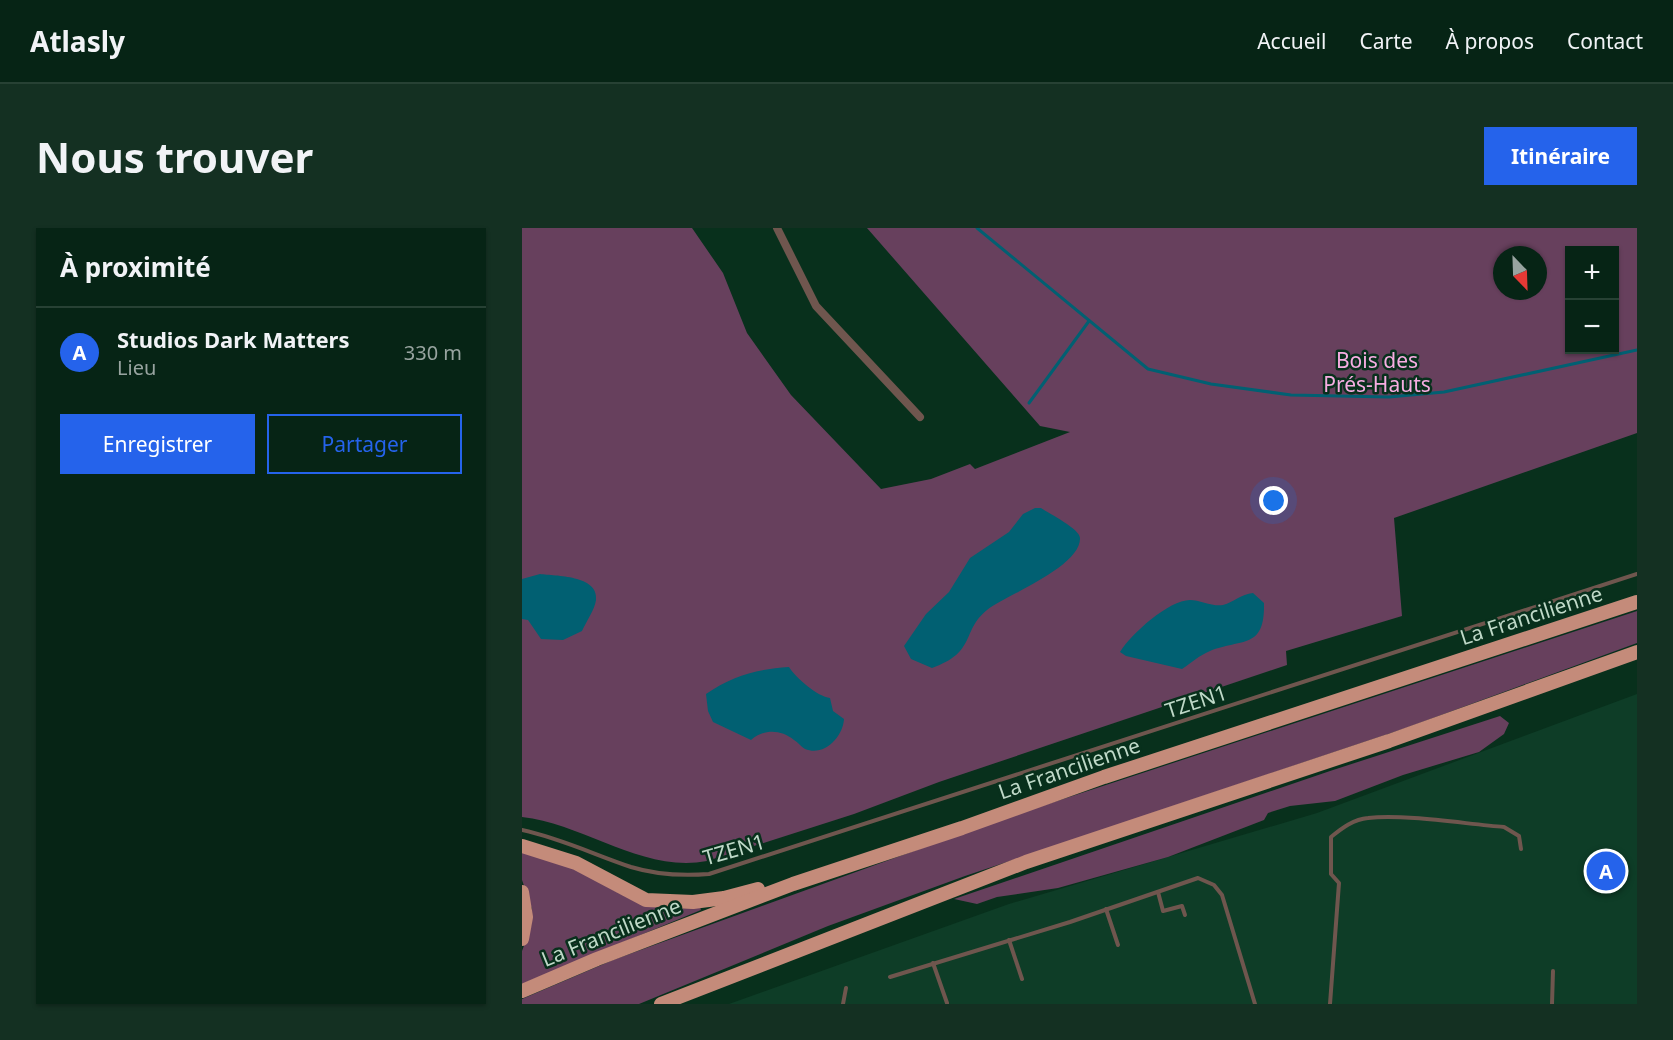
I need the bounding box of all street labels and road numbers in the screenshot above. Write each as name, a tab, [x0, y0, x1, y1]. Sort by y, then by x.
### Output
street label: La Francilienne	[1456, 579, 1606, 651]
street label: TZEN1	[1162, 678, 1230, 724]
street label: La Francilienne	[994, 731, 1144, 805]
street label: TZEN1	[700, 827, 768, 871]
street label: La Francilienne	[537, 891, 685, 973]

